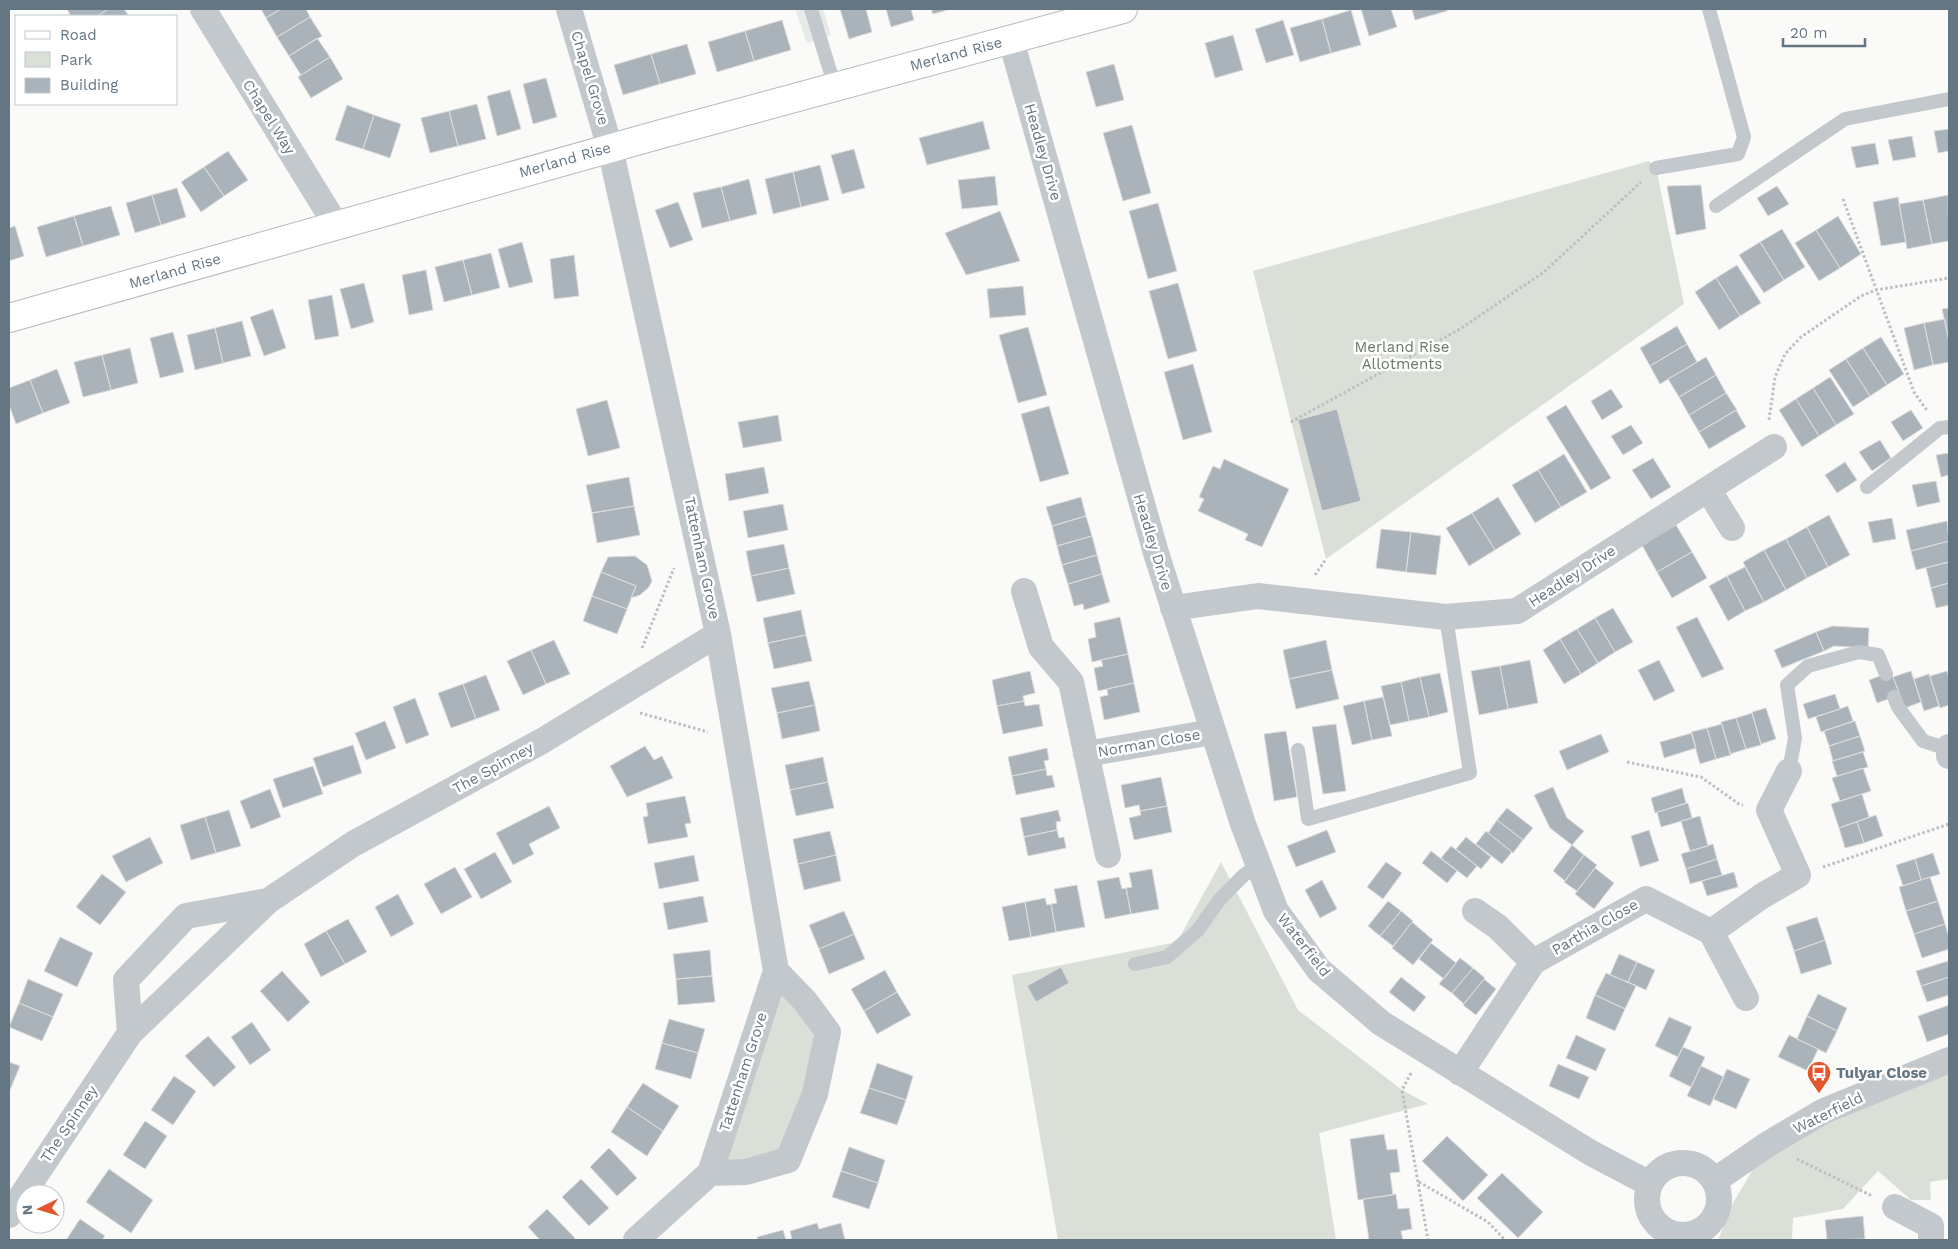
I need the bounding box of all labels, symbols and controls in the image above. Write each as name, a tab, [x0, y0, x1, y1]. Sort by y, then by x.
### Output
legend	[15, 15, 178, 105]
scale bar	[1783, 15, 1866, 47]
text: 20 m	[1790, 24, 1828, 42]
text: Road	[60, 26, 97, 44]
street label: Chapel Grove	[567, 29, 613, 127]
street label: Merland Rise	[908, 33, 1004, 75]
text: Park	[60, 51, 93, 69]
text: Building	[60, 76, 118, 94]
street label: Chapel Way	[239, 76, 299, 158]
street label: Headley Drive	[1021, 101, 1065, 203]
street label: Merland Rise	[517, 138, 613, 182]
street label: Merland Rise	[127, 249, 223, 293]
park label: Merland Rise Allotments	[1355, 338, 1449, 373]
street label: Headley Drive	[1130, 491, 1176, 593]
street label: Tattenham Grove	[680, 495, 724, 621]
street label: Headley Drive	[1525, 541, 1619, 611]
street label: Norman Close	[1096, 725, 1202, 761]
street label: The Spinney	[450, 738, 537, 798]
street label: Parthia Close	[1549, 895, 1641, 959]
street label: Waterfield	[1274, 910, 1334, 980]
street label: Tattenham Grove	[715, 1010, 771, 1134]
bus stop icon: Tulyar Close	[1806, 1060, 1832, 1094]
place label: Tulyar Close	[1836, 1064, 1927, 1082]
street label: The Spinney	[37, 1082, 102, 1166]
street label: Waterfield	[1790, 1088, 1866, 1138]
north arrow	[15, 1184, 65, 1234]
text: N	[19, 1204, 35, 1216]

